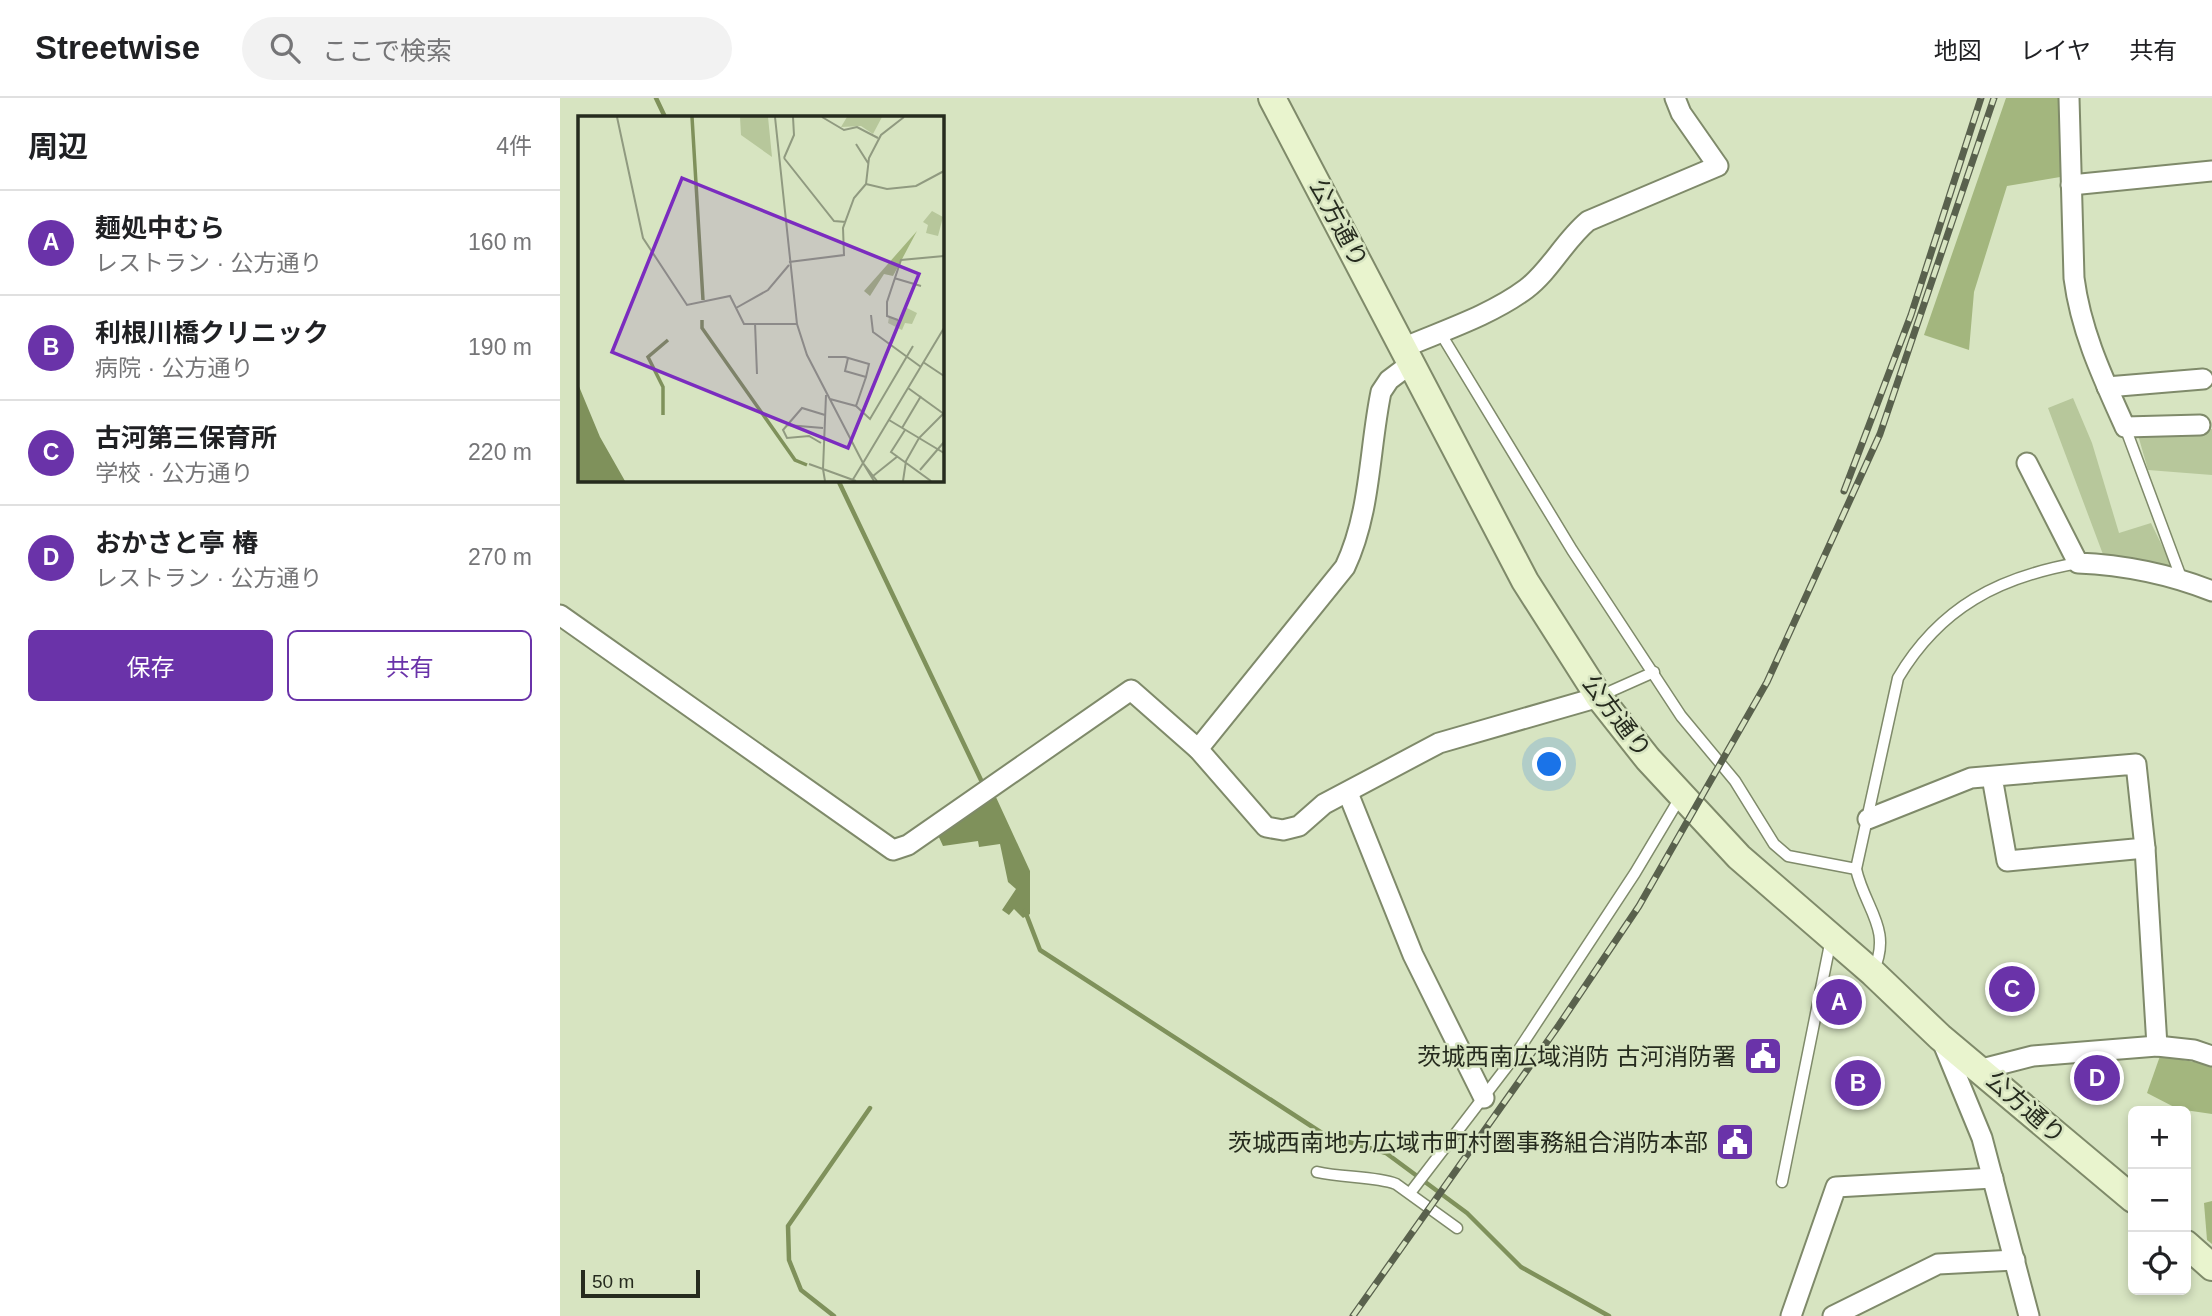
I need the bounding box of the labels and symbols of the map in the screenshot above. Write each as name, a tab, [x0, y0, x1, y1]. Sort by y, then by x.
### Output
inset map	[578, 116, 943, 481]
street label: 公方通り	[1305, 174, 1373, 272]
street label: 公方通り	[1577, 670, 1657, 762]
your location	[1532, 747, 1566, 781]
pin: C	[1989, 963, 2035, 1015]
pin: A	[1816, 976, 1862, 1028]
public building icon: 茨城西南広域消防 古河消防署	[1742, 1035, 1784, 1077]
place label: 茨城西南広域消防 古河消防署	[1417, 1043, 1736, 1070]
pin: D	[2074, 1052, 2120, 1104]
pin: B	[1835, 1057, 1881, 1109]
street label: 公方通り	[1981, 1065, 2071, 1149]
public building icon: 茨城西南地方広域市町村圏事務組合消防本部	[1714, 1121, 1756, 1163]
place label: 茨城西南地方広域市町村圏事務組合消防本部	[1228, 1129, 1708, 1156]
scale bar	[581, 1267, 700, 1299]

